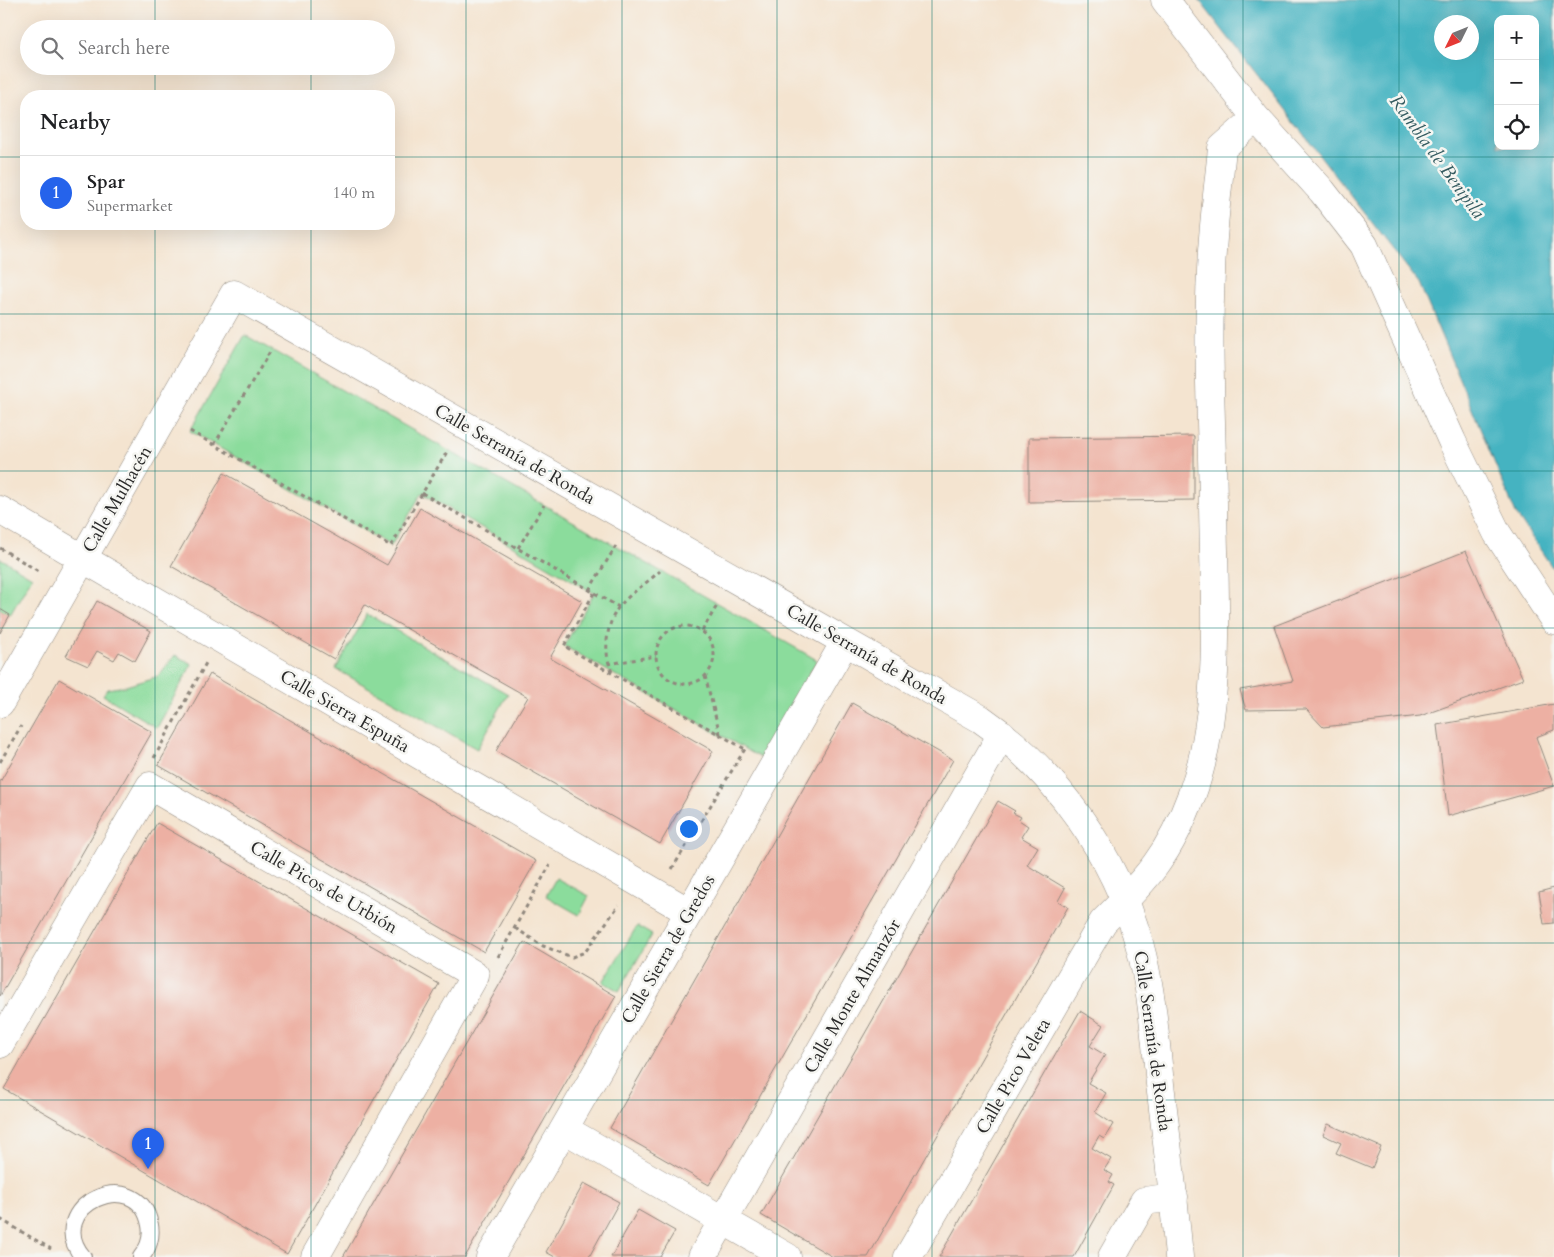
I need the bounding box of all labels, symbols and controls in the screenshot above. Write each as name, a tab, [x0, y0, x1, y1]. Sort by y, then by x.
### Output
north arrow	[1434, 15, 1479, 60]
map controls	[1494, 15, 1539, 150]
button: +	[1494, 15, 1539, 60]
search box	[20, 20, 395, 75]
icon: search	[38, 34, 66, 62]
text: Search here	[78, 35, 170, 61]
button: −	[1494, 60, 1539, 105]
water label: Rambla de Benipila	[1383, 89, 1491, 224]
button: locate	[1494, 105, 1539, 150]
text: Nearby	[40, 108, 111, 137]
text: Spar	[87, 169, 125, 195]
text: 1	[52, 182, 60, 204]
text: 140 m	[333, 182, 375, 204]
text: Supermarket	[87, 195, 173, 217]
street label: Calle Serranía de Ronda	[430, 398, 600, 511]
street label: Calle Mulhacén	[77, 441, 158, 557]
street label: Calle Serranía de Ronda	[782, 598, 952, 711]
street label: Calle Sierra Espuña	[275, 664, 415, 759]
your location	[676, 816, 702, 842]
street label: Calle Picos de Urbión	[245, 835, 403, 940]
street label: Calle Sierra de Gredos	[615, 870, 721, 1029]
street label: Calle Monte Almanzór	[798, 914, 907, 1078]
street label: Calle Serranía de Ronda	[1127, 949, 1178, 1133]
street label: Calle Pico Veleta	[970, 1014, 1057, 1139]
pin: 1	[132, 1128, 164, 1169]

